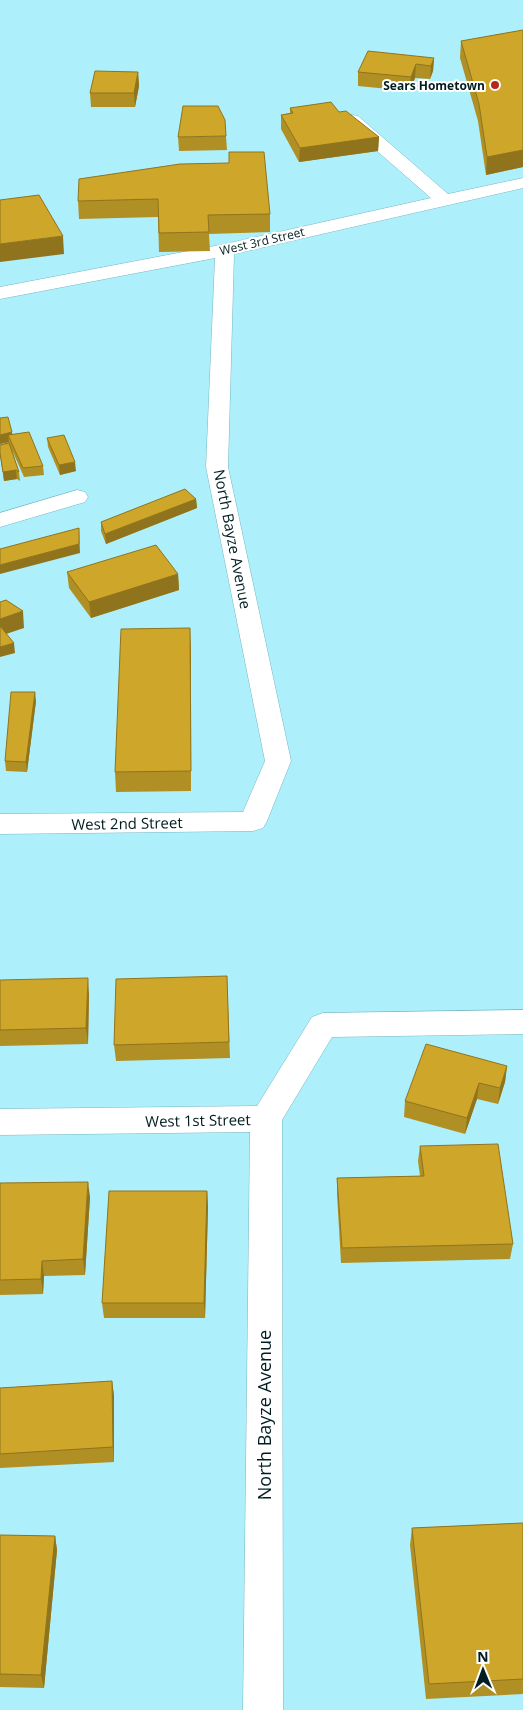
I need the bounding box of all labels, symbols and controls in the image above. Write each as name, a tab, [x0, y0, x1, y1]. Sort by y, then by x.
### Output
place label: Sears Hometown	[383, 77, 485, 94]
marker: Sears Hometown	[489, 79, 501, 91]
street label: West 3rd Street	[218, 223, 306, 259]
street label: North Bayze Avenue	[210, 467, 256, 611]
street label: West 2nd Street	[71, 812, 183, 834]
street label: West 1st Street	[145, 1109, 251, 1131]
street label: North Bayze Avenue	[252, 1330, 276, 1500]
north arrow	[458, 1645, 508, 1695]
text: N	[477, 1647, 489, 1666]

